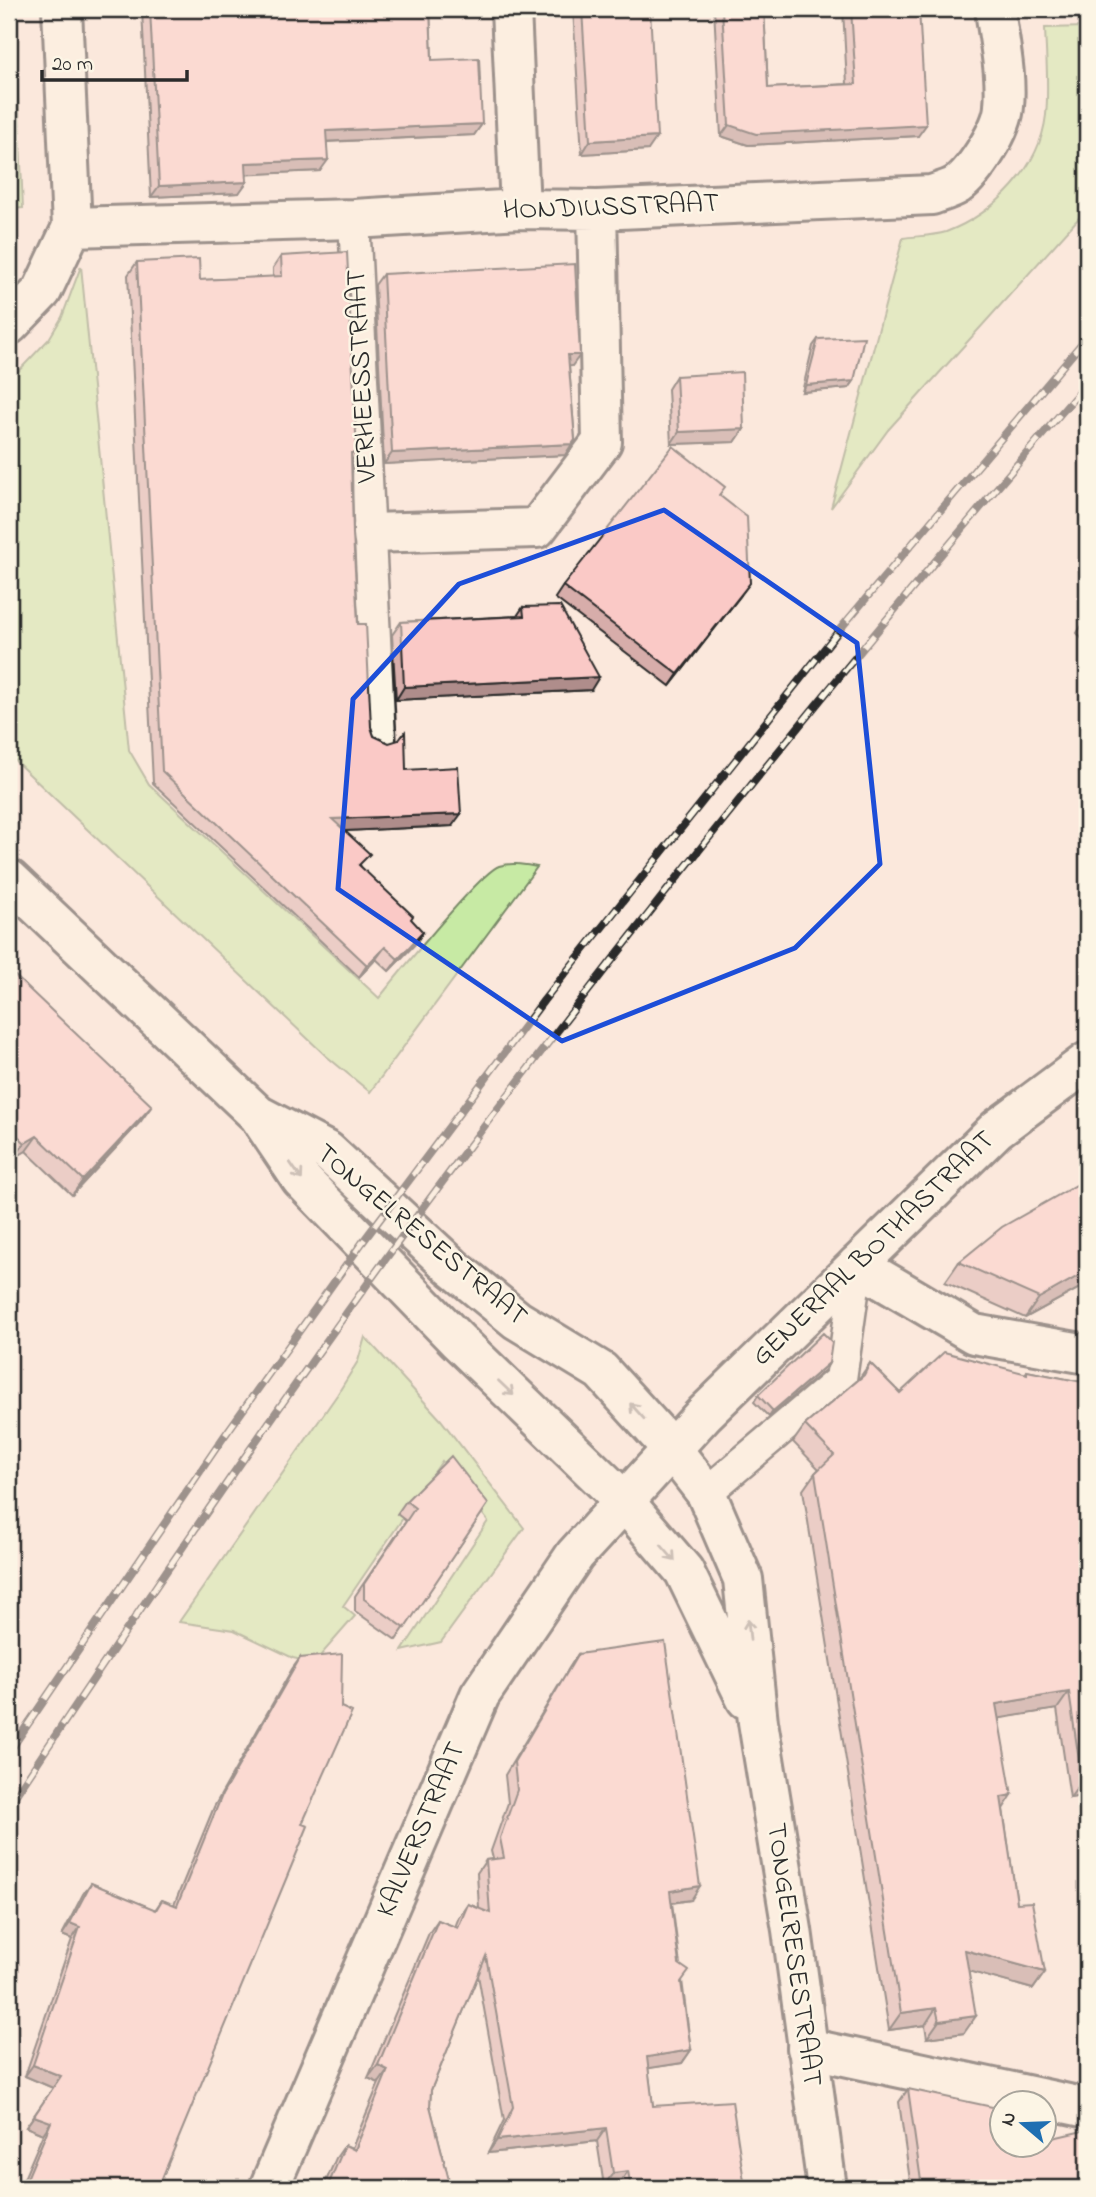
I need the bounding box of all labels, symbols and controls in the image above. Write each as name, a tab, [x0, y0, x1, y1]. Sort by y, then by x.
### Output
scale bar	[42, 38, 187, 82]
text: 20 m	[52, 50, 93, 80]
street label: HONDIUSSTRAAT	[502, 184, 720, 232]
street label: VERHEESSTRAAT	[337, 268, 389, 485]
street label: GENERAAL BOTHASTRAAT	[743, 1122, 1005, 1376]
street label: TONGELRESESTRAAT	[306, 1135, 536, 1337]
one-way arrow	[289, 1161, 303, 1180]
one-way arrow	[498, 1379, 515, 1396]
one-way arrow	[629, 1403, 646, 1420]
one-way arrow	[660, 1544, 676, 1562]
one-way arrow	[742, 1619, 755, 1642]
street label: KALVERSTRAAT	[367, 1736, 477, 1924]
street label: TONGELRESESTRAAT	[754, 1821, 832, 2089]
north arrow	[988, 2088, 1058, 2158]
text: N	[994, 2109, 1024, 2130]

